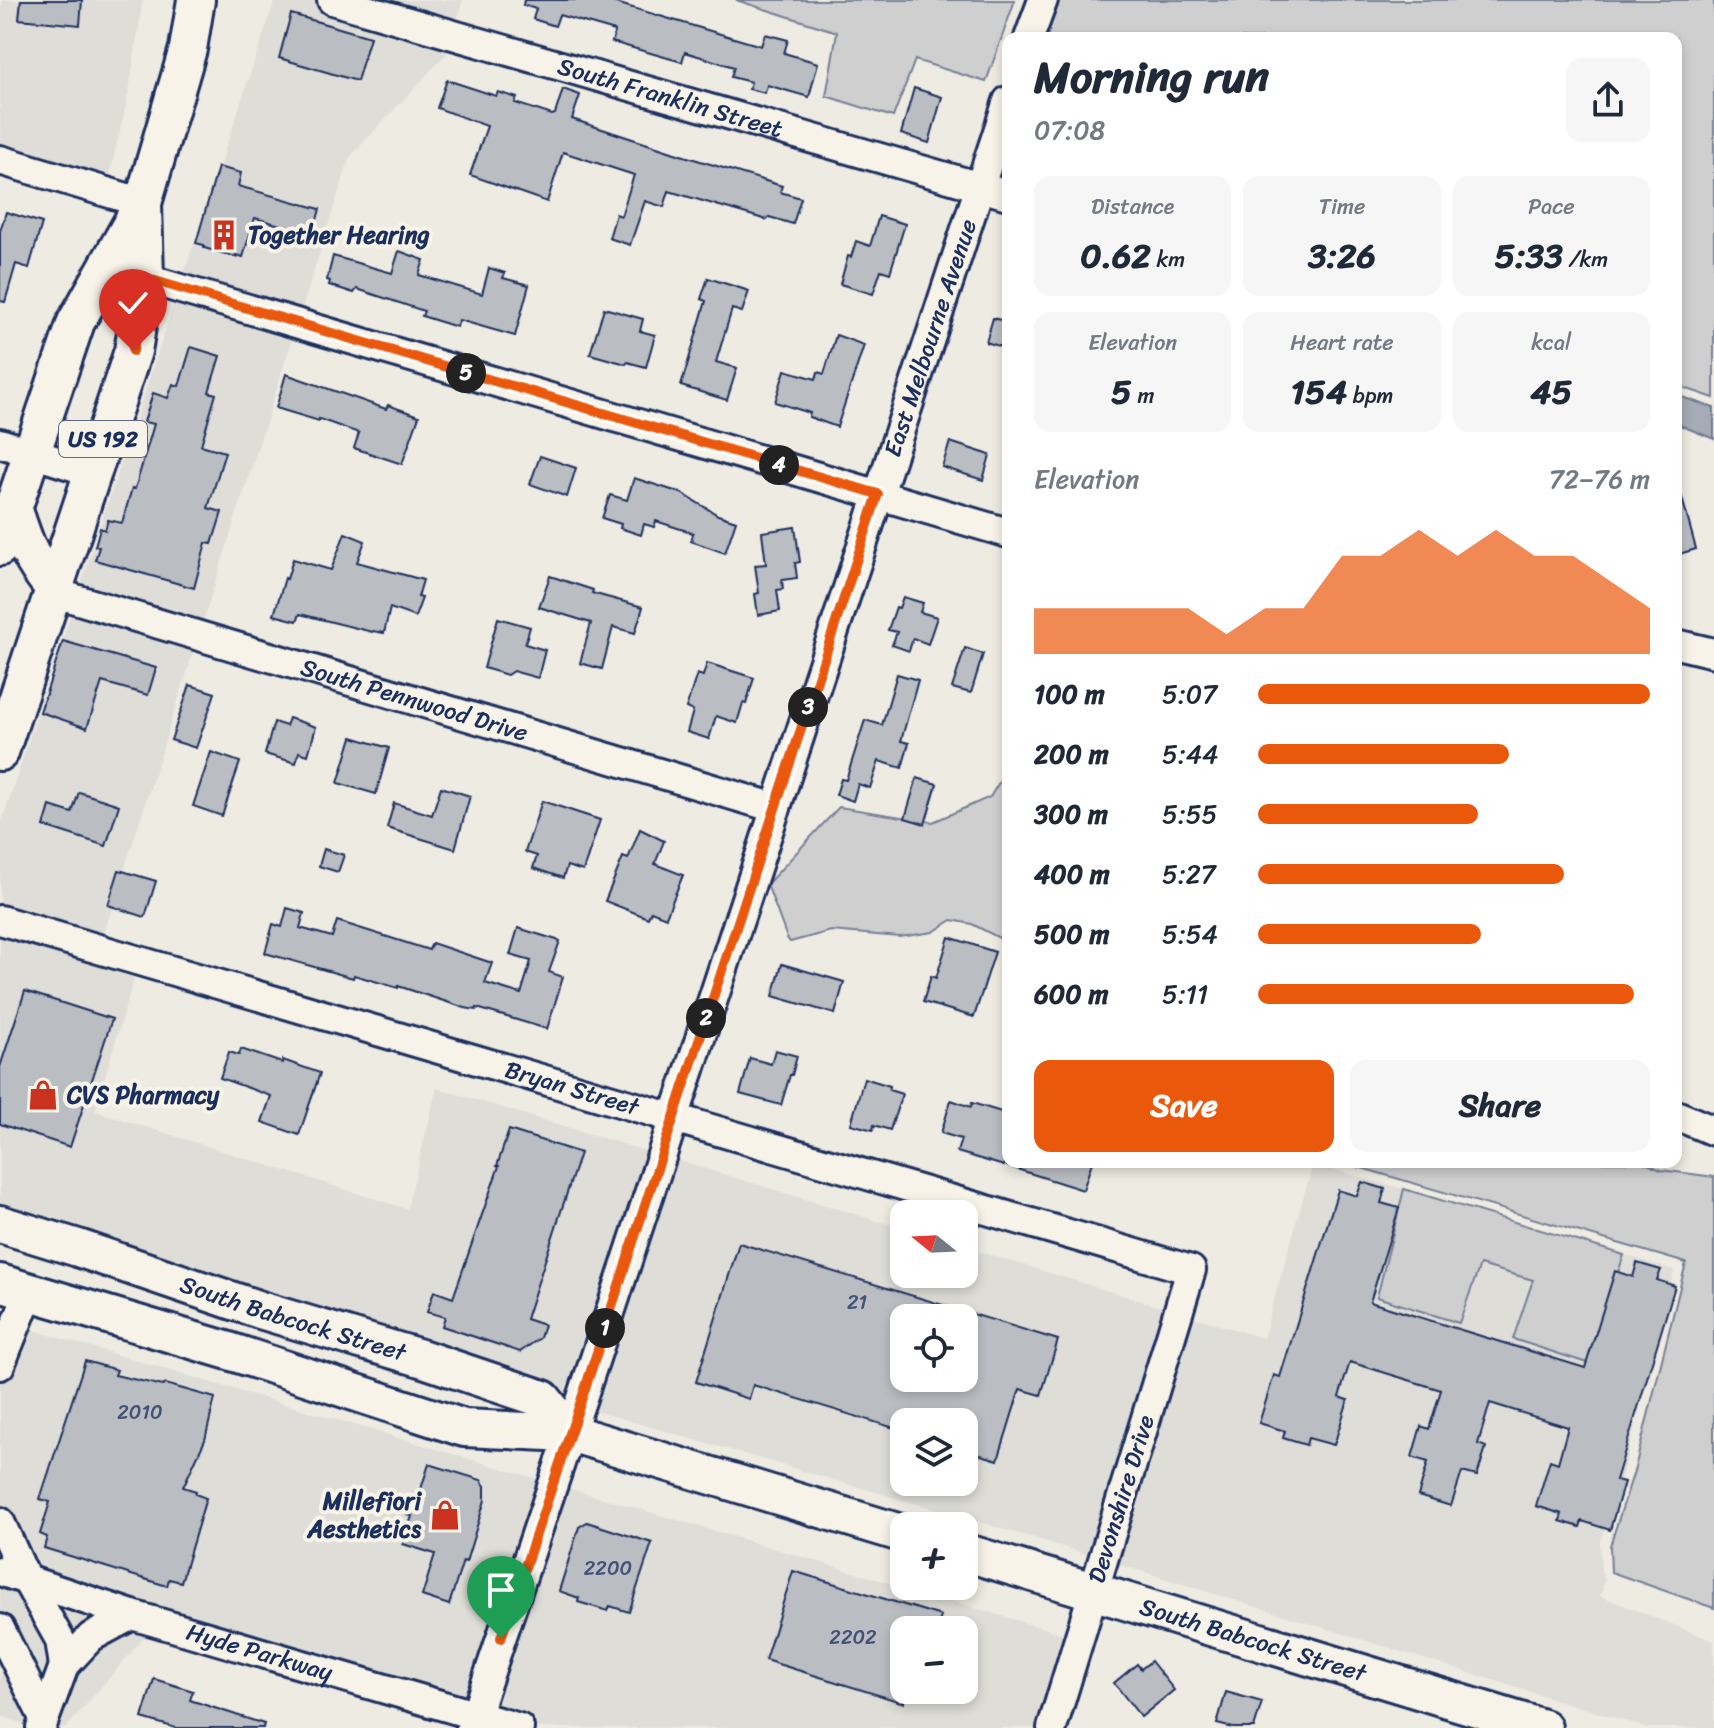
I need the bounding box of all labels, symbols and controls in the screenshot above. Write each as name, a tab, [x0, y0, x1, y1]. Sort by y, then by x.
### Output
text: Morning run	[1034, 38, 1269, 116]
street label: South Franklin Street	[553, 45, 788, 150]
button: share	[1566, 58, 1650, 142]
text: 07:08	[1034, 107, 1105, 153]
text: Distance	[1091, 187, 1174, 226]
text: Time	[1319, 187, 1365, 226]
text: Pace	[1528, 187, 1575, 226]
street label: East Melbourne Avenue	[872, 213, 989, 462]
place label: Together Hearing	[248, 214, 430, 256]
building icon: Together Hearing	[207, 218, 241, 252]
text: 0.62	[1080, 226, 1151, 286]
text: 3:26	[1308, 226, 1376, 286]
text: 5:33	[1495, 226, 1563, 286]
text: km	[1151, 240, 1185, 279]
text: /km	[1563, 240, 1608, 279]
pin	[99, 269, 167, 351]
icon: check	[111, 281, 155, 325]
text: Elevation	[1088, 323, 1177, 362]
text: Heart rate	[1290, 323, 1394, 362]
text: kcal	[1531, 323, 1571, 362]
pin: 5	[446, 353, 486, 393]
text: 5	[459, 353, 473, 392]
text: 5	[1111, 362, 1132, 422]
text: 154	[1291, 362, 1347, 422]
text: 45	[1530, 362, 1572, 422]
text: m	[1132, 376, 1154, 415]
text: bpm	[1347, 376, 1393, 415]
road number: US 192	[59, 421, 147, 457]
pin: 4	[759, 445, 799, 485]
text: 4	[772, 445, 786, 484]
text: Elevation	[1034, 456, 1139, 502]
text: 72–76 m	[1549, 456, 1650, 502]
street label: South Pennwood Drive	[295, 646, 533, 754]
text: 100 m	[1034, 671, 1105, 717]
text: 5:07	[1162, 671, 1217, 717]
pin: 3	[788, 687, 828, 727]
text: 3	[802, 687, 814, 726]
text: 200 m	[1034, 731, 1109, 777]
text: 5:44	[1162, 731, 1218, 777]
text: 300 m	[1034, 791, 1108, 837]
text: 5:55	[1162, 791, 1218, 837]
text: 400 m	[1034, 851, 1110, 897]
text: 5:27	[1162, 851, 1216, 897]
text: 500 m	[1034, 911, 1109, 957]
text: 5:54	[1162, 911, 1218, 957]
text: 600 m	[1034, 971, 1108, 1017]
text: 5:11	[1162, 971, 1208, 1017]
pin: 2	[686, 998, 726, 1038]
text: 2	[700, 998, 712, 1037]
street label: Bryan Street	[500, 1048, 645, 1128]
button: Save	[1034, 1060, 1334, 1152]
button: Share	[1350, 1060, 1650, 1152]
place label: CVS Pharmacy	[66, 1074, 220, 1116]
shop icon: CVS Pharmacy	[26, 1078, 60, 1112]
north arrow	[890, 1200, 978, 1288]
map controls	[890, 1200, 978, 1704]
street label: South Babcock Street	[174, 1263, 412, 1374]
house number: 21	[847, 1285, 867, 1320]
button: locate	[890, 1304, 978, 1392]
pin: 1	[585, 1308, 625, 1348]
text: 1	[600, 1308, 610, 1347]
house number: 2010	[117, 1395, 163, 1430]
button: layers	[890, 1408, 978, 1496]
street label: Devonshire Drive	[1075, 1409, 1167, 1588]
place label: Millefiori Aesthetics	[307, 1480, 422, 1550]
shop icon: Millefiori Aesthetics	[428, 1498, 462, 1532]
button: +	[890, 1512, 978, 1600]
house number: 2200	[584, 1551, 632, 1586]
pin	[467, 1556, 535, 1638]
icon: arrive	[479, 1568, 523, 1612]
street label: South Babcock Street	[1135, 1586, 1373, 1694]
street label: Hyde Parkway	[181, 1611, 338, 1694]
button: −	[890, 1616, 978, 1704]
house number: 2202	[829, 1620, 877, 1655]

